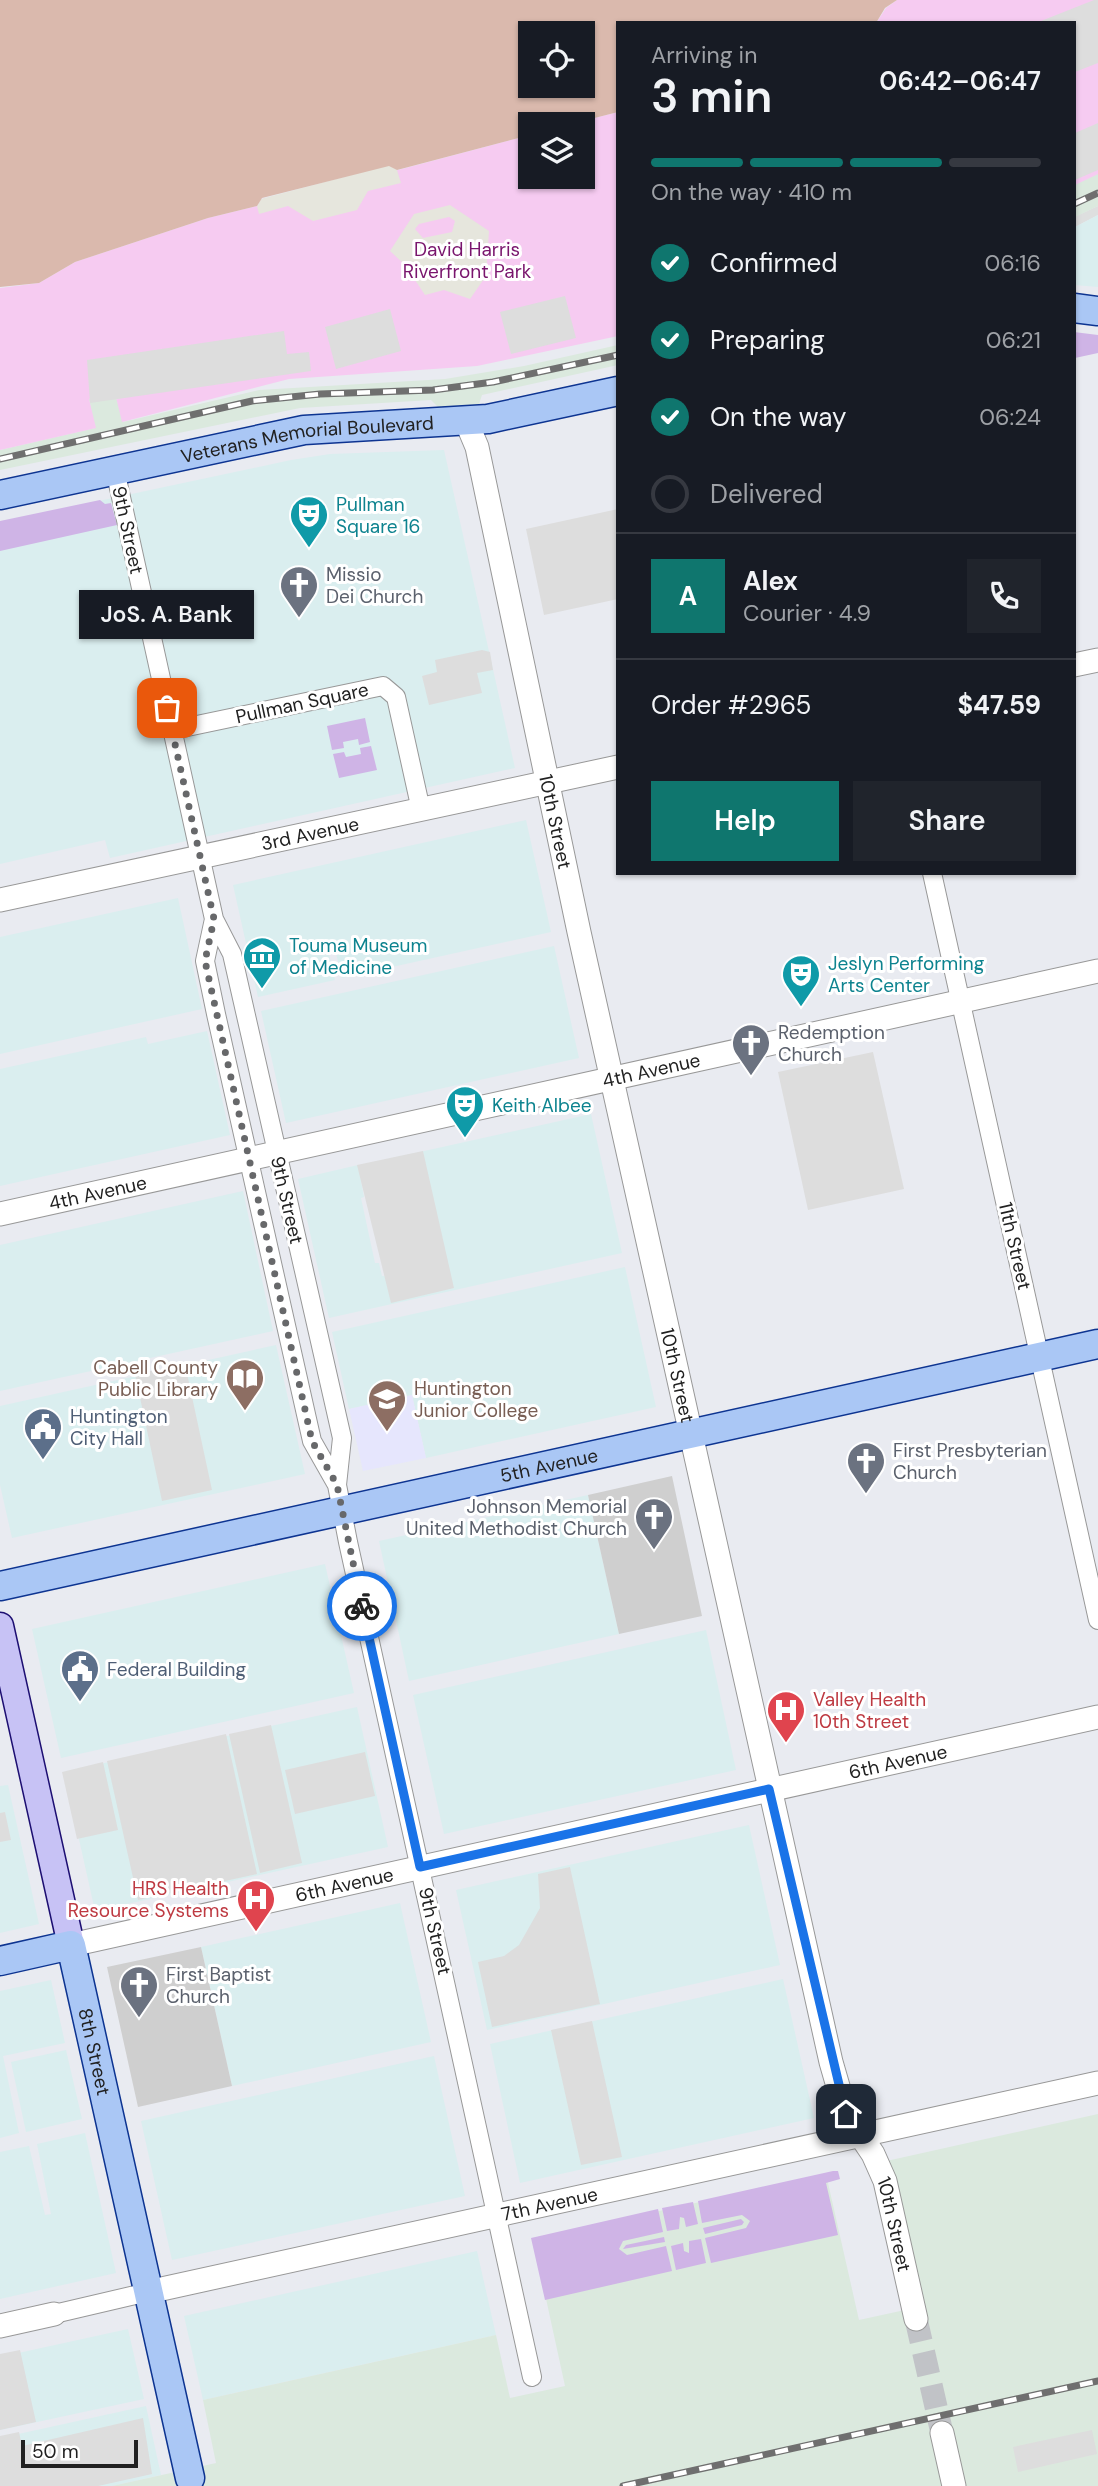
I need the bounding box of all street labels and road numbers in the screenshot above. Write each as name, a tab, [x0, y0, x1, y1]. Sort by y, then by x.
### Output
street label: Veterans Memorial Boulevard	[178, 410, 435, 469]
street label: 9th Street	[106, 484, 150, 576]
street label: Pullman Square	[233, 677, 371, 729]
street label: 10th Street	[534, 772, 578, 871]
street label: 3rd Avenue	[259, 811, 361, 856]
street label: 4th Avenue	[600, 1047, 703, 1093]
street label: 9th Street	[265, 1154, 309, 1246]
street label: 4th Avenue	[46, 1169, 149, 1215]
street label: 11th Street	[993, 1200, 1037, 1292]
street label: 10th Street	[655, 1326, 701, 1425]
street label: 5th Avenue	[497, 1442, 600, 1488]
street label: 6th Avenue	[846, 1738, 949, 1784]
street label: 6th Avenue	[293, 1861, 396, 1907]
street label: 9th Street	[413, 1885, 457, 1977]
street label: 8th Street	[73, 2005, 117, 2098]
street label: 10th Street	[872, 2173, 917, 2274]
street label: 7th Avenue	[499, 2181, 600, 2226]

